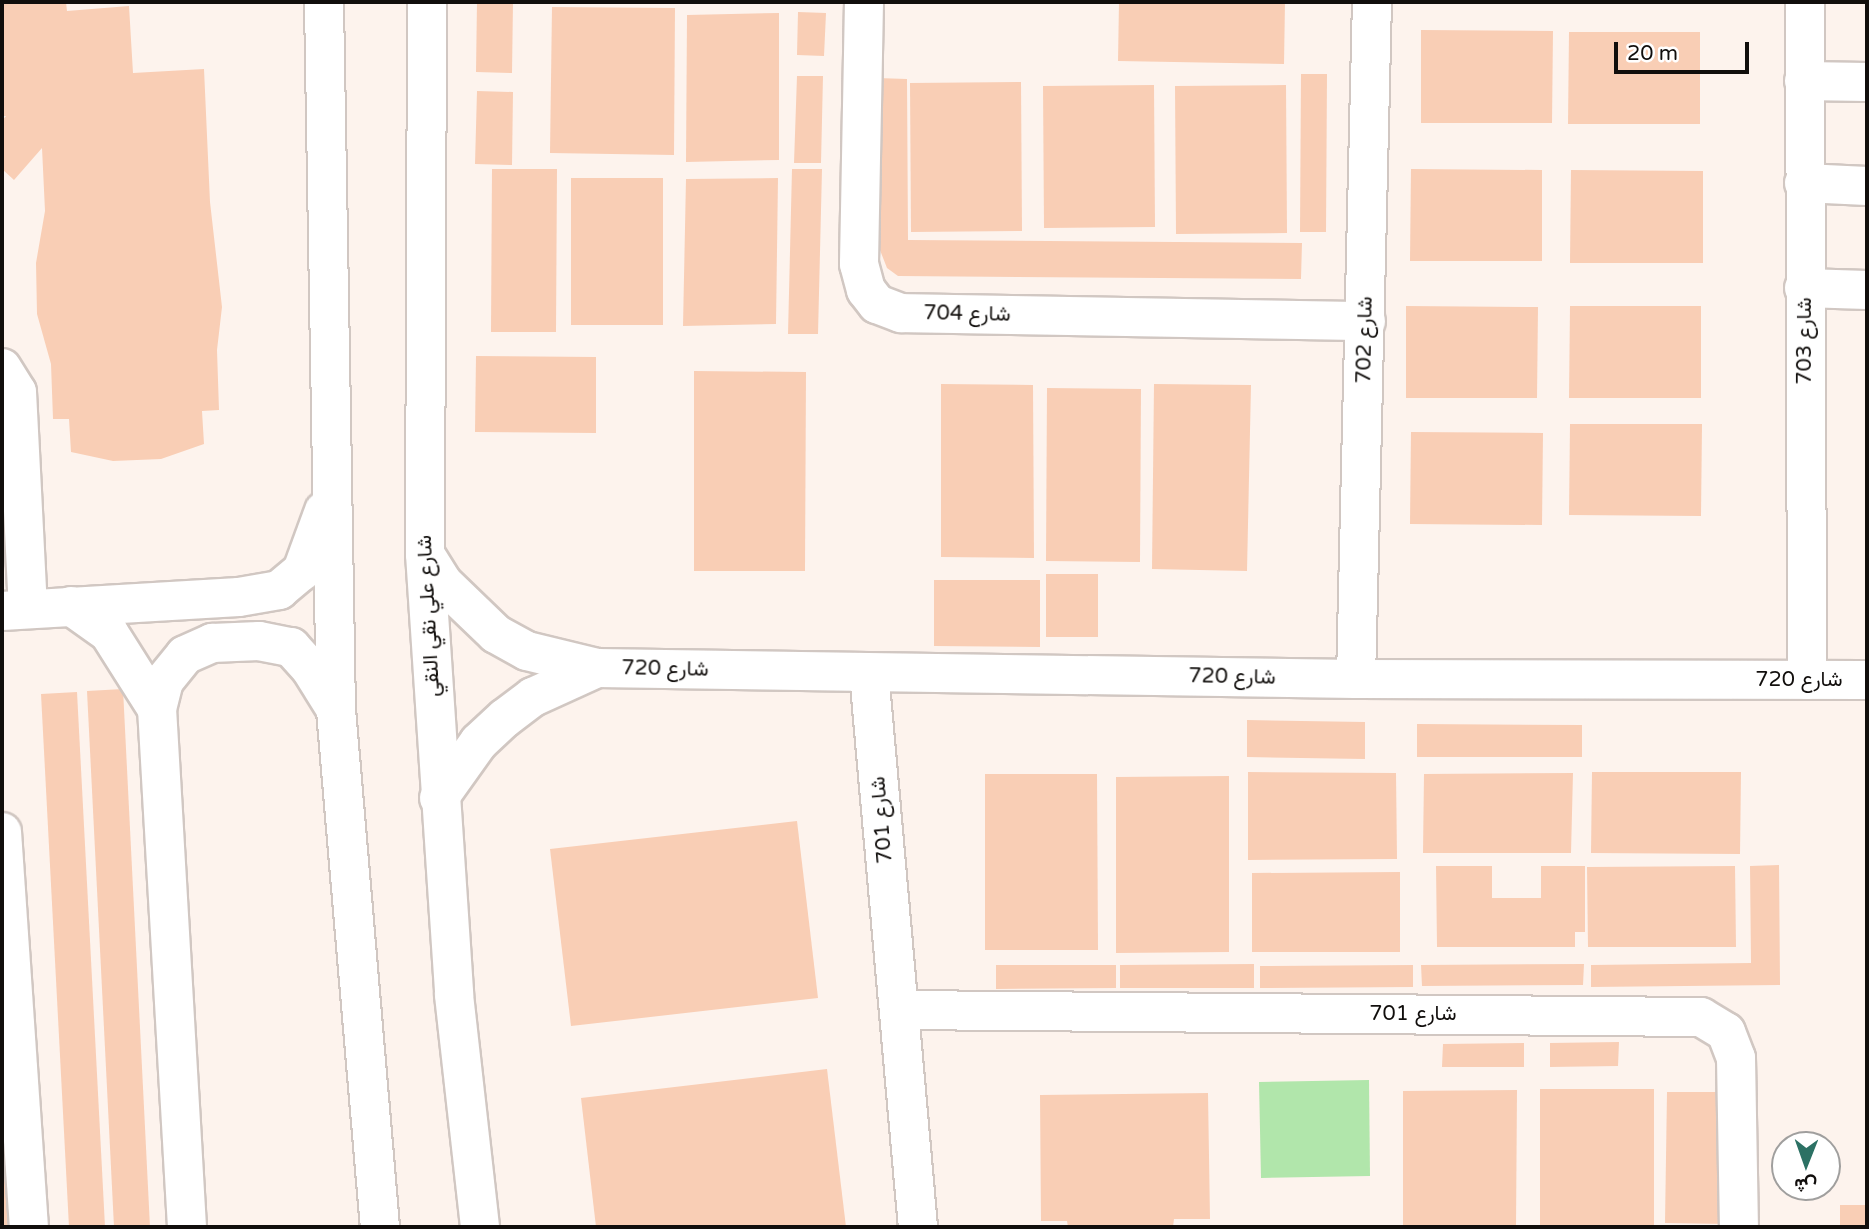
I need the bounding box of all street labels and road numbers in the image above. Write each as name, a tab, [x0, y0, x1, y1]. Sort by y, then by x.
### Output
street label: شارع 702	[1352, 296, 1378, 384]
street label: شارع 703	[1792, 297, 1818, 385]
street label: شارع 704	[923, 301, 1011, 327]
street label: شارع علي نقي النقي	[412, 534, 446, 698]
street label: شارع 720	[621, 656, 709, 682]
street label: شارع 720	[1188, 664, 1276, 690]
street label: شارع 720	[1755, 667, 1843, 693]
street label: شارع 701	[866, 775, 898, 865]
street label: شارع 701	[1369, 1001, 1457, 1027]

